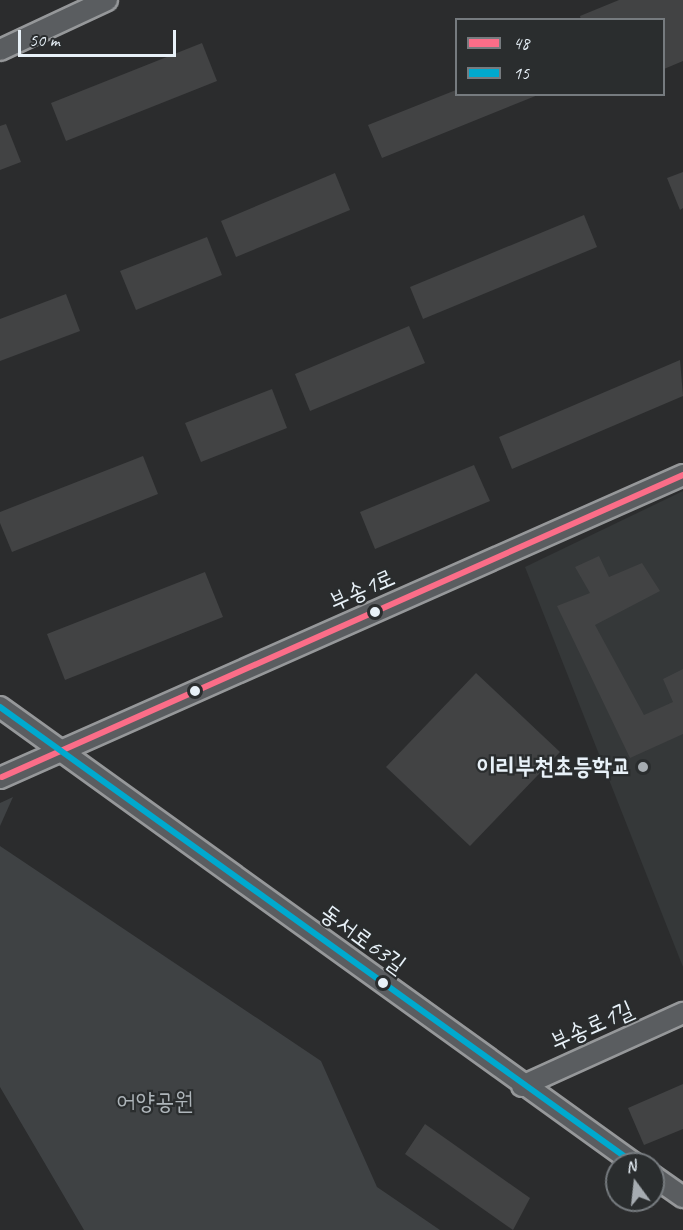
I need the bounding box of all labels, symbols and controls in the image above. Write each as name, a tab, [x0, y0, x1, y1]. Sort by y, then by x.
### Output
scale bar	[21, 18, 178, 56]
legend	[455, 18, 665, 96]
text: 50 m	[29, 29, 60, 51]
text: 48	[513, 32, 529, 54]
text: 15	[513, 62, 529, 84]
street label: 부송1로	[325, 563, 399, 617]
unlabelled marker	[369, 606, 381, 618]
unlabelled marker	[189, 685, 201, 697]
place label: 이리부천초등학교	[476, 753, 631, 781]
marker: 이리부천초등학교	[636, 760, 650, 774]
street label: 동서로63길	[315, 898, 411, 980]
unlabelled marker	[377, 977, 389, 989]
street label: 부송로1길	[546, 995, 638, 1057]
park label: 어양공원	[116, 1088, 194, 1116]
north arrow	[605, 1152, 665, 1212]
text: N	[623, 1156, 638, 1177]

